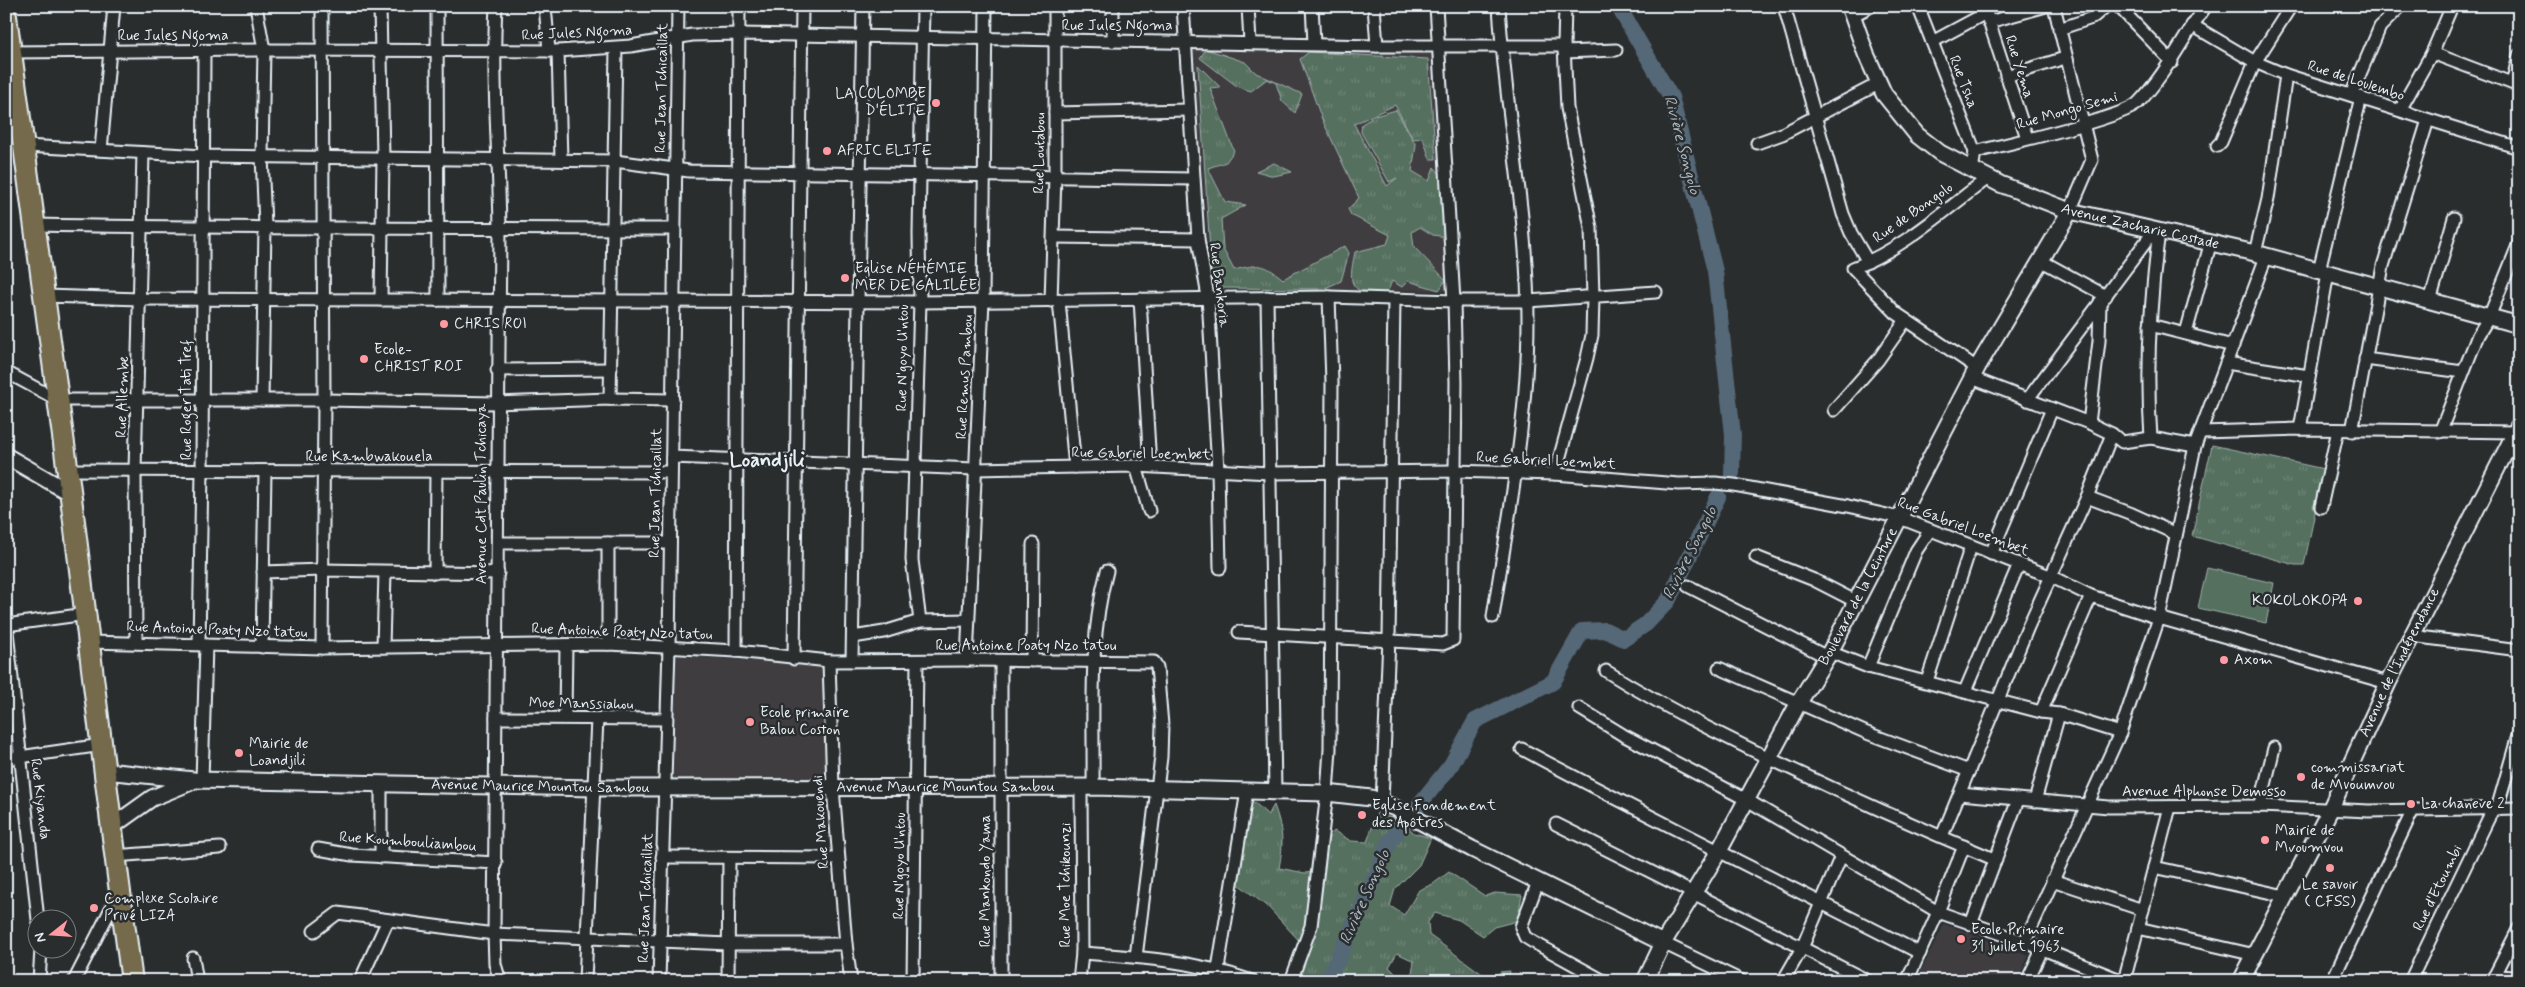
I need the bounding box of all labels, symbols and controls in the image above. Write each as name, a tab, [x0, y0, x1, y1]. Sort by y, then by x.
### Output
street label: Rue Jules Ngoma	[1061, 16, 1173, 37]
street label: Rue Jules Ngoma	[521, 20, 633, 47]
street label: Rue Jean Tchicaillat	[651, 23, 673, 153]
street label: Rue Jules Ngoma	[117, 26, 229, 47]
street label: Rue Yema	[1999, 33, 2039, 101]
street label: Rue Tsha	[1944, 53, 1982, 112]
street label: Rue de Loulembo	[2305, 56, 2407, 106]
place label: LA COLOMBE D'ÉLITE	[835, 84, 926, 121]
street label: Rue Mongo Semi	[2014, 87, 2120, 136]
water label: Rivière Songolo	[1659, 93, 1706, 198]
marker: LA COLOMBE D'ÉLITE	[930, 97, 942, 109]
street label: Rue Loutabou	[1029, 112, 1051, 194]
place label: AFRIC ELITE	[837, 141, 933, 161]
marker: AFRIC ELITE	[821, 145, 833, 157]
street label: Rue de Bongolo	[1869, 178, 1957, 248]
street label: Avenue Zacharie Costade	[2058, 198, 2221, 255]
street label: Rue Bankoria	[1204, 242, 1234, 329]
place label: Eglise NÉHÉMIE MER DE GALILÉE	[855, 258, 977, 296]
marker: Eglise NÉHÉMIE MER DE GALILÉE	[839, 272, 851, 284]
street label: Rue N'goyo U'ntou	[892, 304, 914, 412]
place label: CHRIS ROI	[454, 314, 527, 334]
street label: Rue Remus Pambou	[952, 314, 978, 440]
marker: CHRIS ROI	[438, 318, 450, 330]
street label: Rue Roger Tati Tref	[177, 339, 198, 460]
place label: Ecole- CHRIST ROI	[374, 340, 463, 377]
marker: Ecole- CHRIST ROI	[358, 353, 370, 365]
street label: Rue Allembe	[112, 355, 134, 438]
street label: Avenue Cdt Paulin Tchicaya	[472, 403, 492, 584]
street label: Rue Jean Tchicaillat	[645, 428, 667, 558]
street label: Rue Gabriel Loembet	[1071, 443, 1211, 465]
street label: Rue Kambwakouela	[305, 447, 433, 467]
district label: Loandjili	[729, 447, 805, 474]
street label: Rue Gabriel Loembet	[1476, 447, 1616, 475]
street label: Rue Gabriel Loembet	[1894, 493, 2032, 561]
water label: Rivière Songolo	[1658, 502, 1723, 603]
street label: Boulevard de la Ceinture	[1814, 524, 1903, 669]
street label: Avenue de l'Indépendance	[2355, 584, 2445, 740]
place label: KOKOLOKOPA	[2252, 591, 2348, 611]
marker: KOKOLOKOPA	[2352, 595, 2364, 607]
street label: Rue Antoine Poaty Nzo tatou	[126, 617, 308, 643]
street label: Rue Antoine Poaty Nzo tatou	[531, 619, 713, 645]
street label: Rue Antoine Poaty Nzo tatou	[935, 636, 1117, 656]
place label: Axom	[2234, 650, 2273, 670]
marker: Axom	[2218, 654, 2230, 666]
street label: Moe Manssiahou	[529, 693, 634, 715]
place label: Ecole primaire Balou Coston	[760, 703, 849, 740]
marker: Ecole primaire Balou Coston	[744, 716, 756, 728]
place label: Mairie de Loandjili	[249, 734, 309, 771]
marker: Mairie de Loandjili	[233, 747, 245, 759]
street label: Rue Kiyanda	[25, 757, 55, 841]
place label: commissariat de Mvoumvou	[2311, 758, 2405, 795]
marker: commissariat de Mvoumvou	[2295, 771, 2307, 783]
street label: Avenue Maurice Mountou Sambou	[431, 775, 650, 798]
street label: Rue Makouendi	[808, 775, 834, 869]
street label: Avenue Maurice Mountou Sambou	[836, 777, 1055, 798]
street label: Avenue Alphonse Demosso	[2122, 782, 2286, 802]
place label: La chaneve 2	[2421, 794, 2505, 814]
place label: Eglise Fondement des Apôtres	[1372, 796, 1496, 834]
marker: La chaneve 2	[2405, 798, 2417, 810]
marker: Eglise Fondement des Apôtres	[1356, 809, 1368, 821]
street label: Rue N'goyo U'ntou	[889, 812, 911, 920]
street label: Rue Mankondo Yama	[976, 814, 996, 947]
place label: Mairie de Mvoumvou	[2275, 821, 2343, 858]
street label: Rue Moe Tchikounzi	[1056, 823, 1076, 947]
street label: Rue Koumbouliambou	[338, 827, 478, 857]
street label: Rue Jean Tchicaillat	[634, 833, 658, 963]
marker: Mairie de Mvoumvou	[2259, 834, 2271, 846]
street label: Rue d'Etoumbi	[2409, 842, 2467, 934]
water label: Rivière Songolo	[1335, 845, 1396, 947]
marker: Le savoir ( CFSS)	[2324, 862, 2336, 874]
place label: Le savoir ( CFSS)	[2302, 875, 2358, 912]
place label: Complexe Scolaire Privé LIZA	[104, 889, 218, 926]
marker: Complexe Scolaire Privé LIZA	[88, 902, 100, 914]
north arrow	[28, 910, 78, 960]
place label: Ecole Primaire 31 juillet 1963	[1971, 920, 2064, 957]
text: N	[31, 930, 50, 945]
marker: Ecole Primaire 31 juillet 1963	[1955, 933, 1967, 945]

